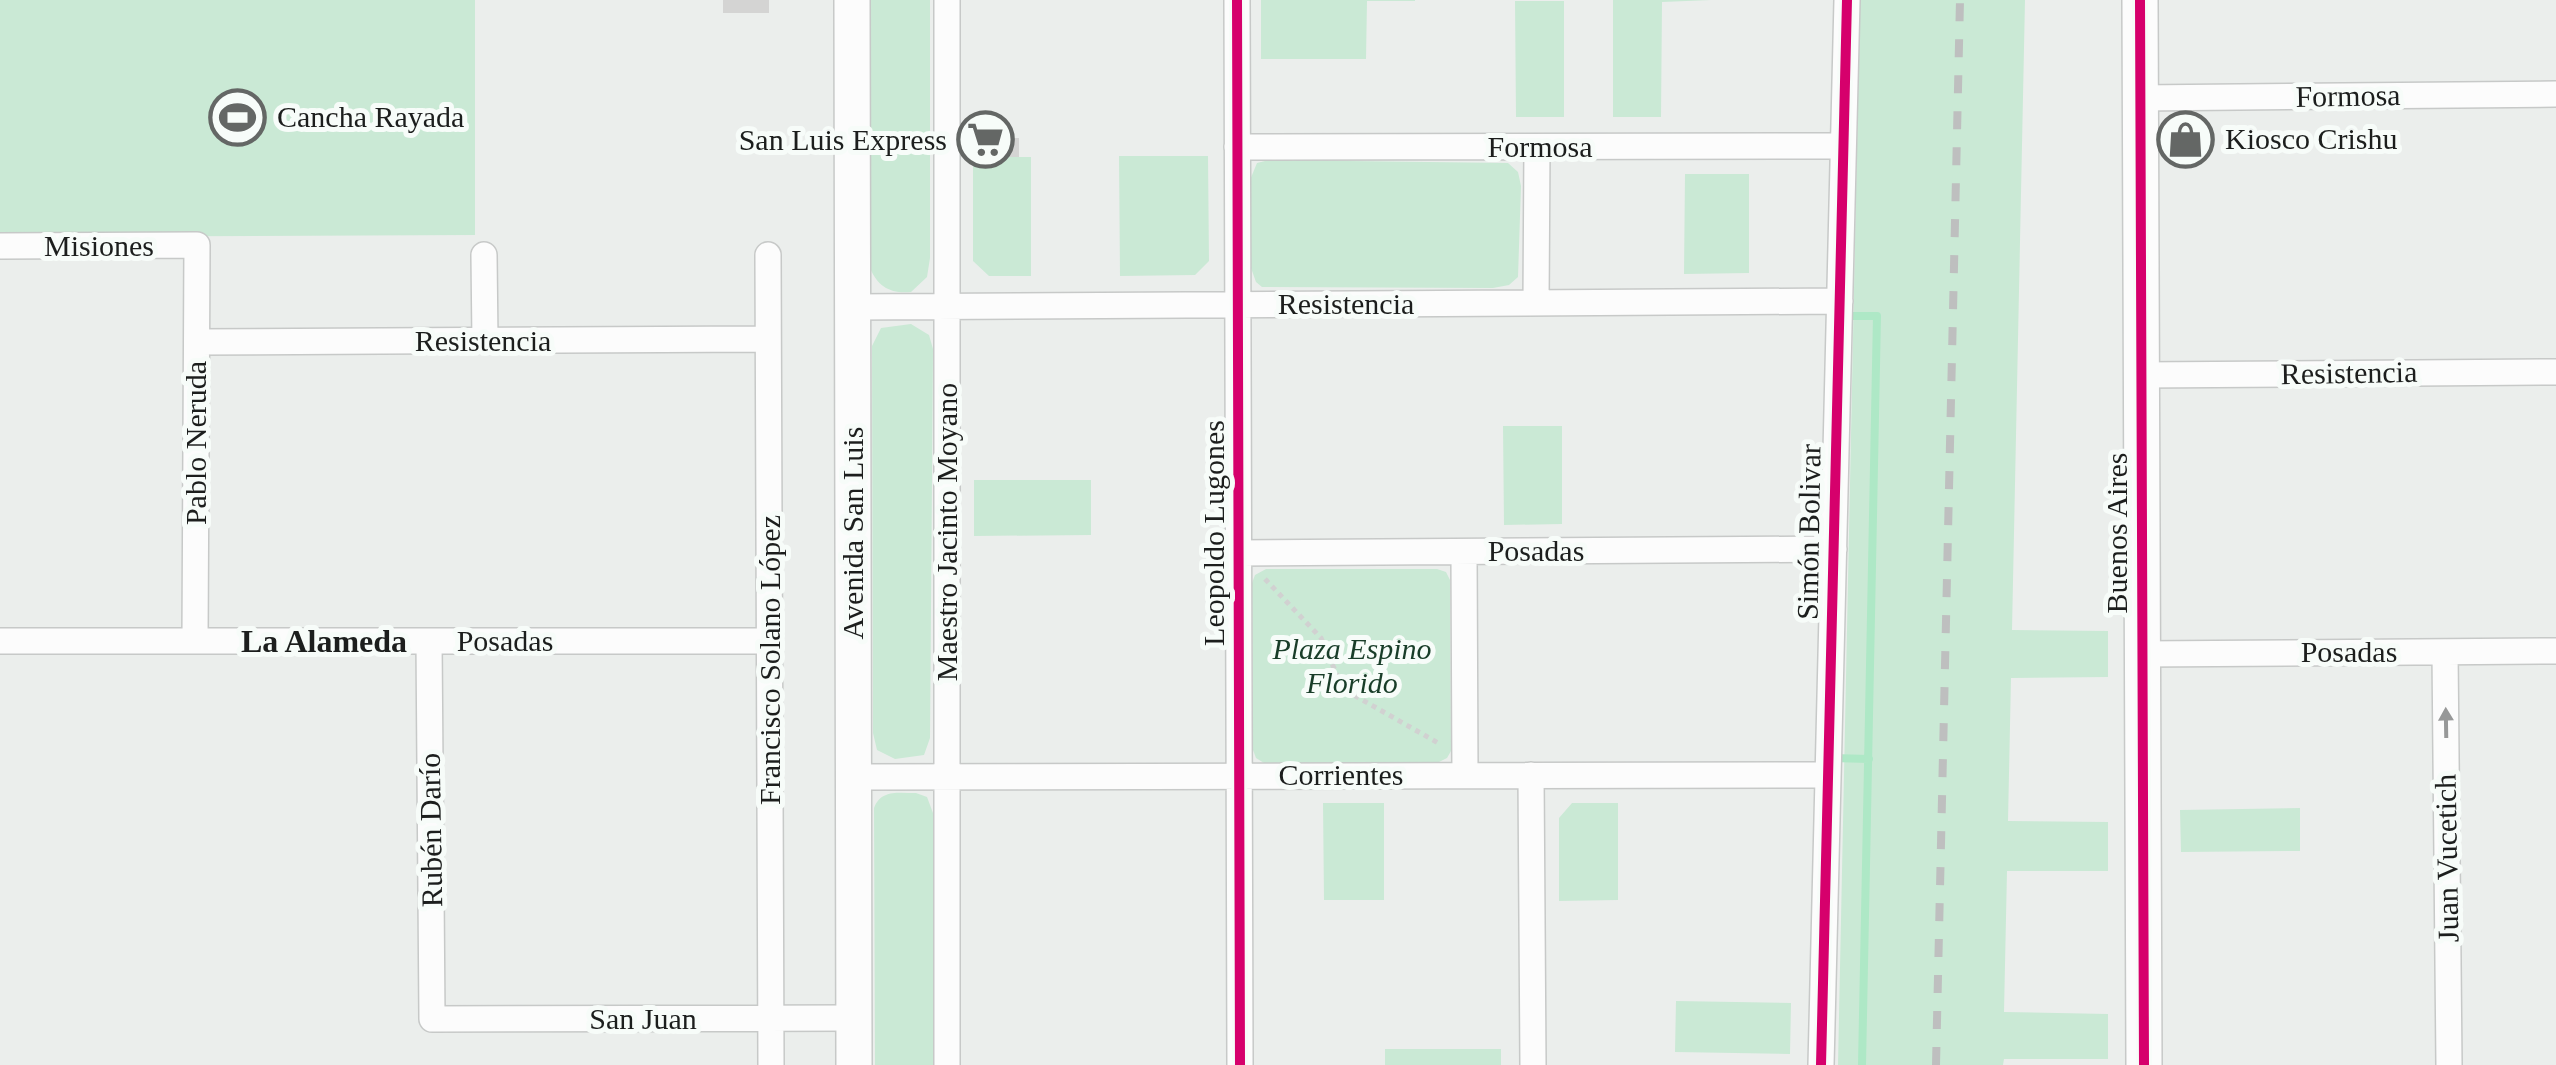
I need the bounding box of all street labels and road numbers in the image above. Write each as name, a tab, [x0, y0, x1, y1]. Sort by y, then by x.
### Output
street label: Formosa	[2295, 78, 2401, 113]
street label: Formosa	[1488, 130, 1593, 163]
street label: Misiones	[44, 229, 154, 262]
street label: Resistencia	[1278, 287, 1414, 320]
street label: Resistencia	[415, 324, 551, 357]
street label: Resistencia	[2280, 355, 2418, 390]
street label: Pablo Neruda	[179, 361, 212, 525]
street label: Maestro Jacinto Moyano	[930, 383, 963, 681]
street label: Leopoldo Lugones	[1197, 420, 1230, 646]
street label: Avenida San Luis	[836, 427, 869, 639]
street label: Simón Bolivar	[1790, 444, 1827, 620]
street label: Buenos Aires	[2100, 453, 2133, 613]
street label: Francisco Solano López	[753, 515, 786, 805]
street label: Posadas	[1488, 534, 1584, 567]
street label: Posadas	[457, 624, 553, 657]
street label: Posadas	[2301, 635, 2397, 668]
street label: Rubén Darío	[413, 753, 448, 907]
street label: Corrientes	[1279, 758, 1403, 791]
street label: Juan Vucetich	[2429, 774, 2464, 943]
street label: San Juan	[589, 1002, 697, 1035]

